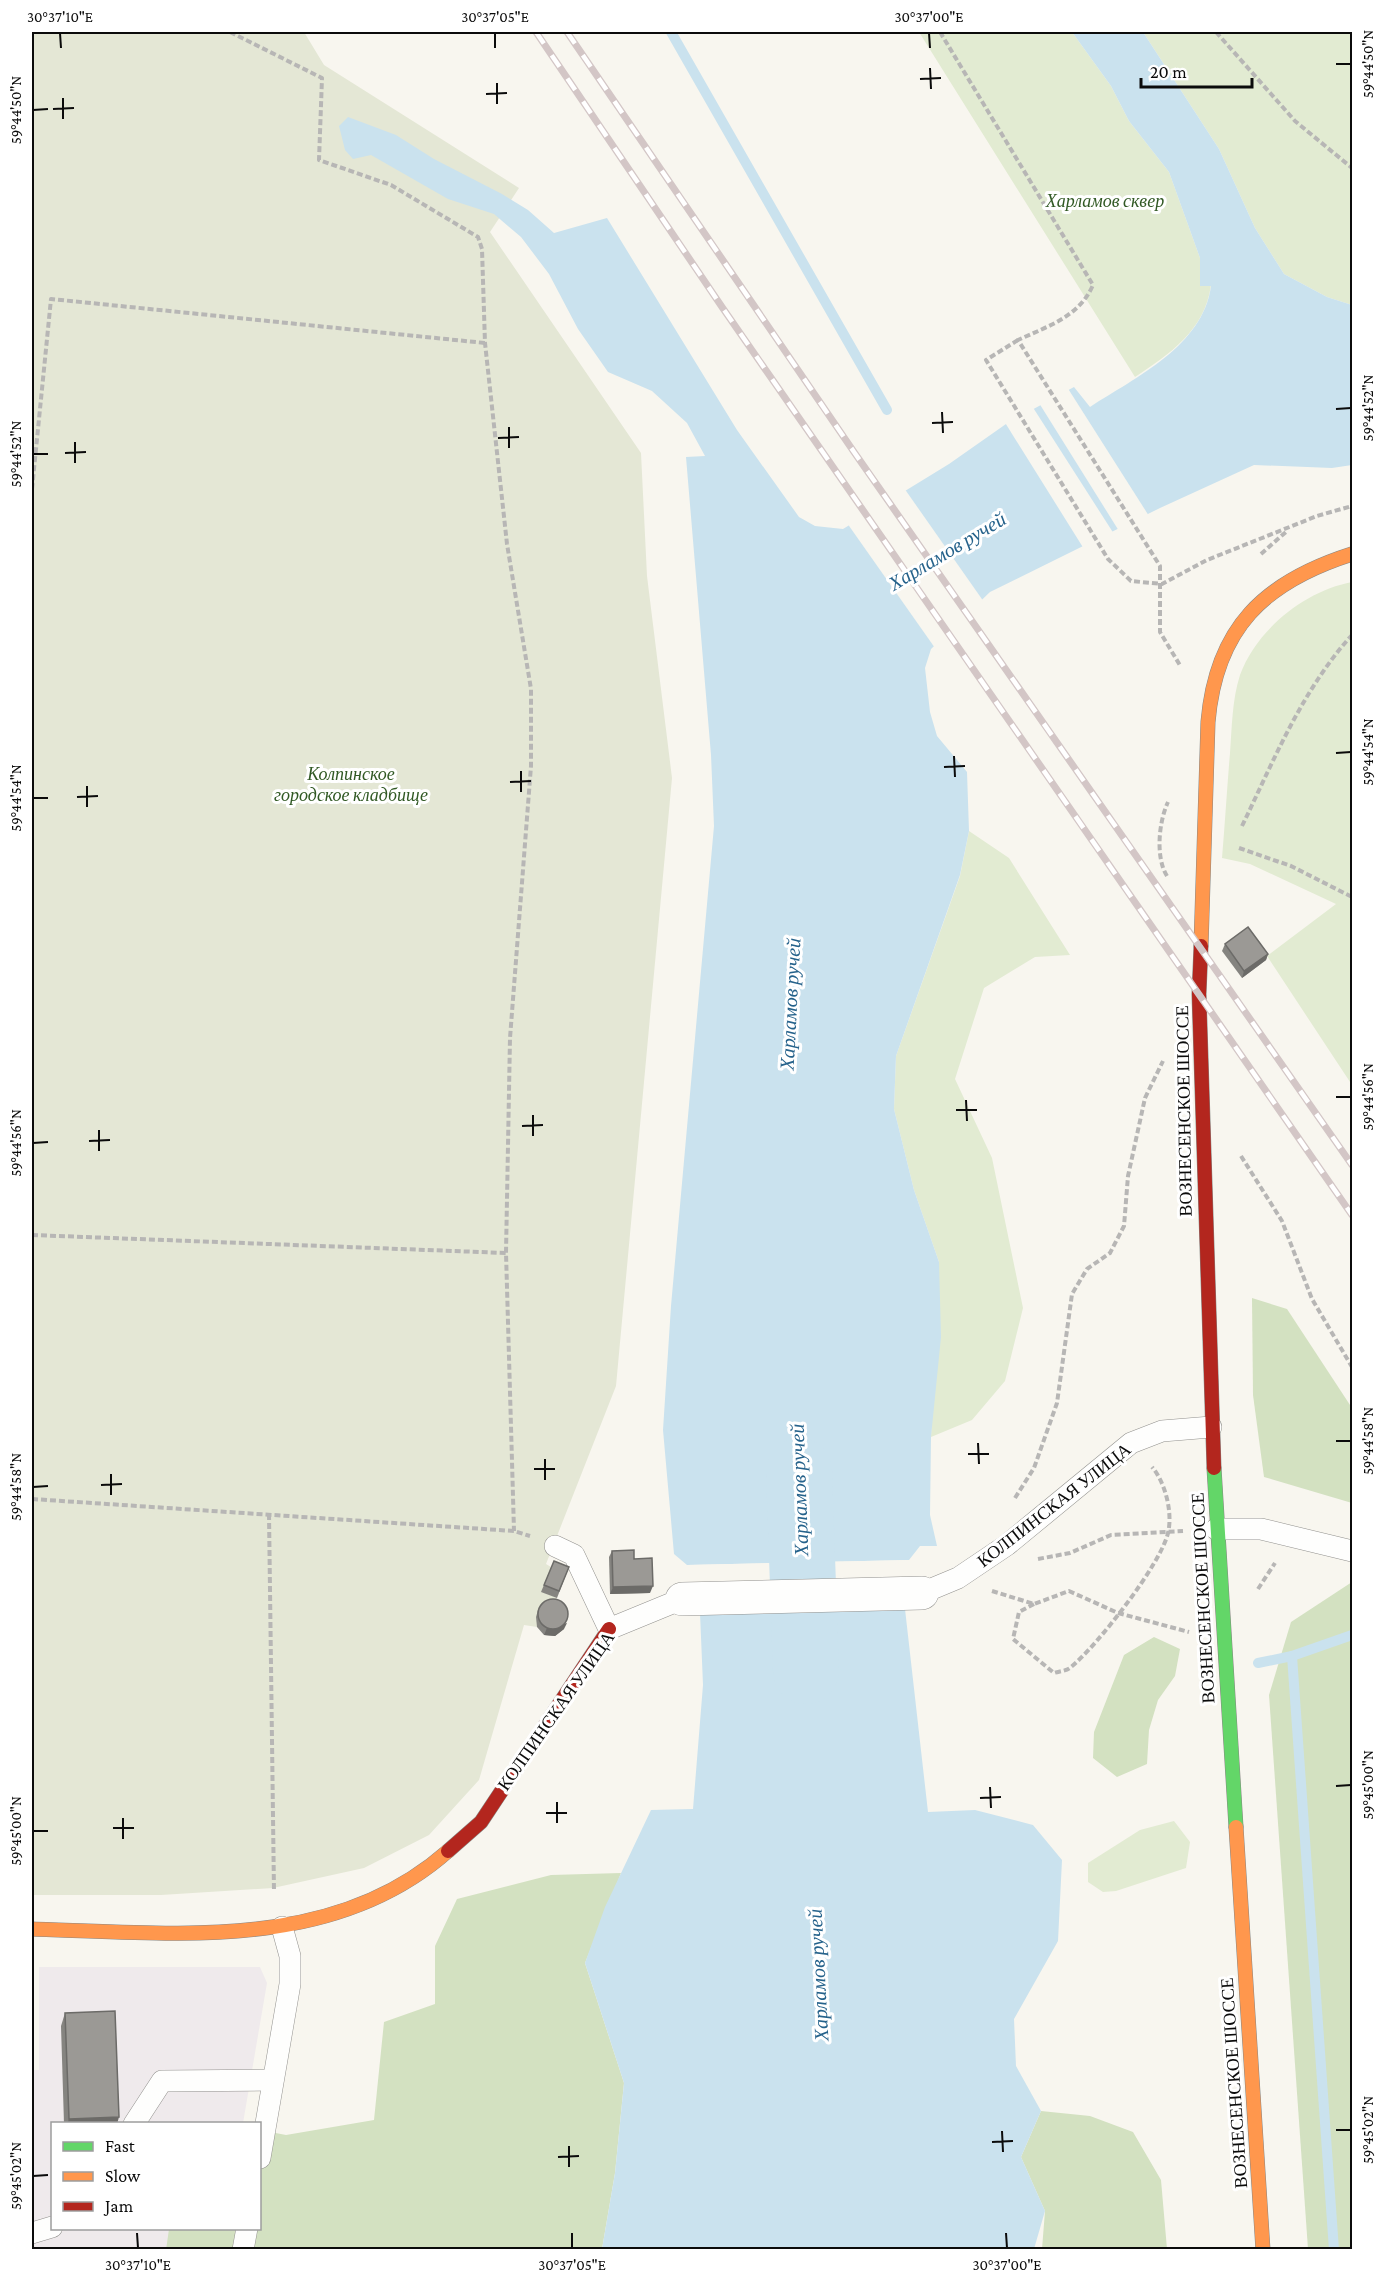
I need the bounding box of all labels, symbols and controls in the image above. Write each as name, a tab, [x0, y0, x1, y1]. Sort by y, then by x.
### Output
text: 30°37'10"E	[27, 9, 93, 25]
text: 30°37'05"E	[461, 9, 529, 25]
text: 30°37'00"E	[894, 9, 964, 25]
text: 59°44'50"N	[1360, 30, 1376, 98]
scale bar	[1141, 51, 1252, 89]
text: 20 m	[1150, 62, 1187, 82]
text: 59°44'50"N	[8, 76, 24, 144]
park label: Харламов сквер	[1045, 191, 1164, 211]
text: 59°44'52"N	[1360, 374, 1376, 441]
text: 59°44'52"N	[8, 420, 24, 487]
water label: Харламов ручей	[884, 507, 1010, 596]
text: 59°44'54"N	[1360, 718, 1376, 786]
text: 59°44'54"N	[8, 764, 24, 832]
park label: Колпинское городское кладбище	[274, 764, 428, 805]
water label: Харламов ручей	[775, 937, 805, 1072]
street label: ВОЗНЕСЕНСКОЕ ШОССЕ	[1172, 1005, 1196, 1217]
text: 59°44'56"N	[1360, 1063, 1376, 1131]
text: 59°44'56"N	[8, 1109, 24, 1177]
text: 59°44'58"N	[1360, 1407, 1376, 1475]
water label: Харламов ручей	[786, 1423, 813, 1558]
street label: КОЛПИНСКАЯ УЛИЦА	[973, 1439, 1135, 1571]
text: 59°44'58"N	[8, 1453, 24, 1521]
street label: ВОЗНЕСЕНСКОЕ ШОССЕ	[1187, 1492, 1219, 1704]
street label: КОЛПИНСКАЯ УЛИЦА	[494, 1628, 618, 1794]
text: 59°45'00"N	[1360, 1750, 1376, 1820]
text: 59°45'00"N	[8, 1796, 24, 1866]
water label: Харламов ручей	[804, 1908, 834, 2043]
street label: ВОЗНЕСЕНСКОЕ ШОССЕ	[1217, 1977, 1251, 2189]
text: 59°45'02"N	[1360, 2096, 1376, 2164]
legend	[51, 2122, 261, 2230]
text: Fast	[105, 2136, 136, 2156]
text: 59°45'02"N	[8, 2142, 24, 2210]
text: Slow	[105, 2166, 141, 2186]
text: Jam	[103, 2196, 134, 2216]
text: 30°37'10"E	[105, 2257, 171, 2273]
text: 30°37'05"E	[538, 2257, 606, 2273]
text: 30°37'00"E	[972, 2257, 1042, 2273]

